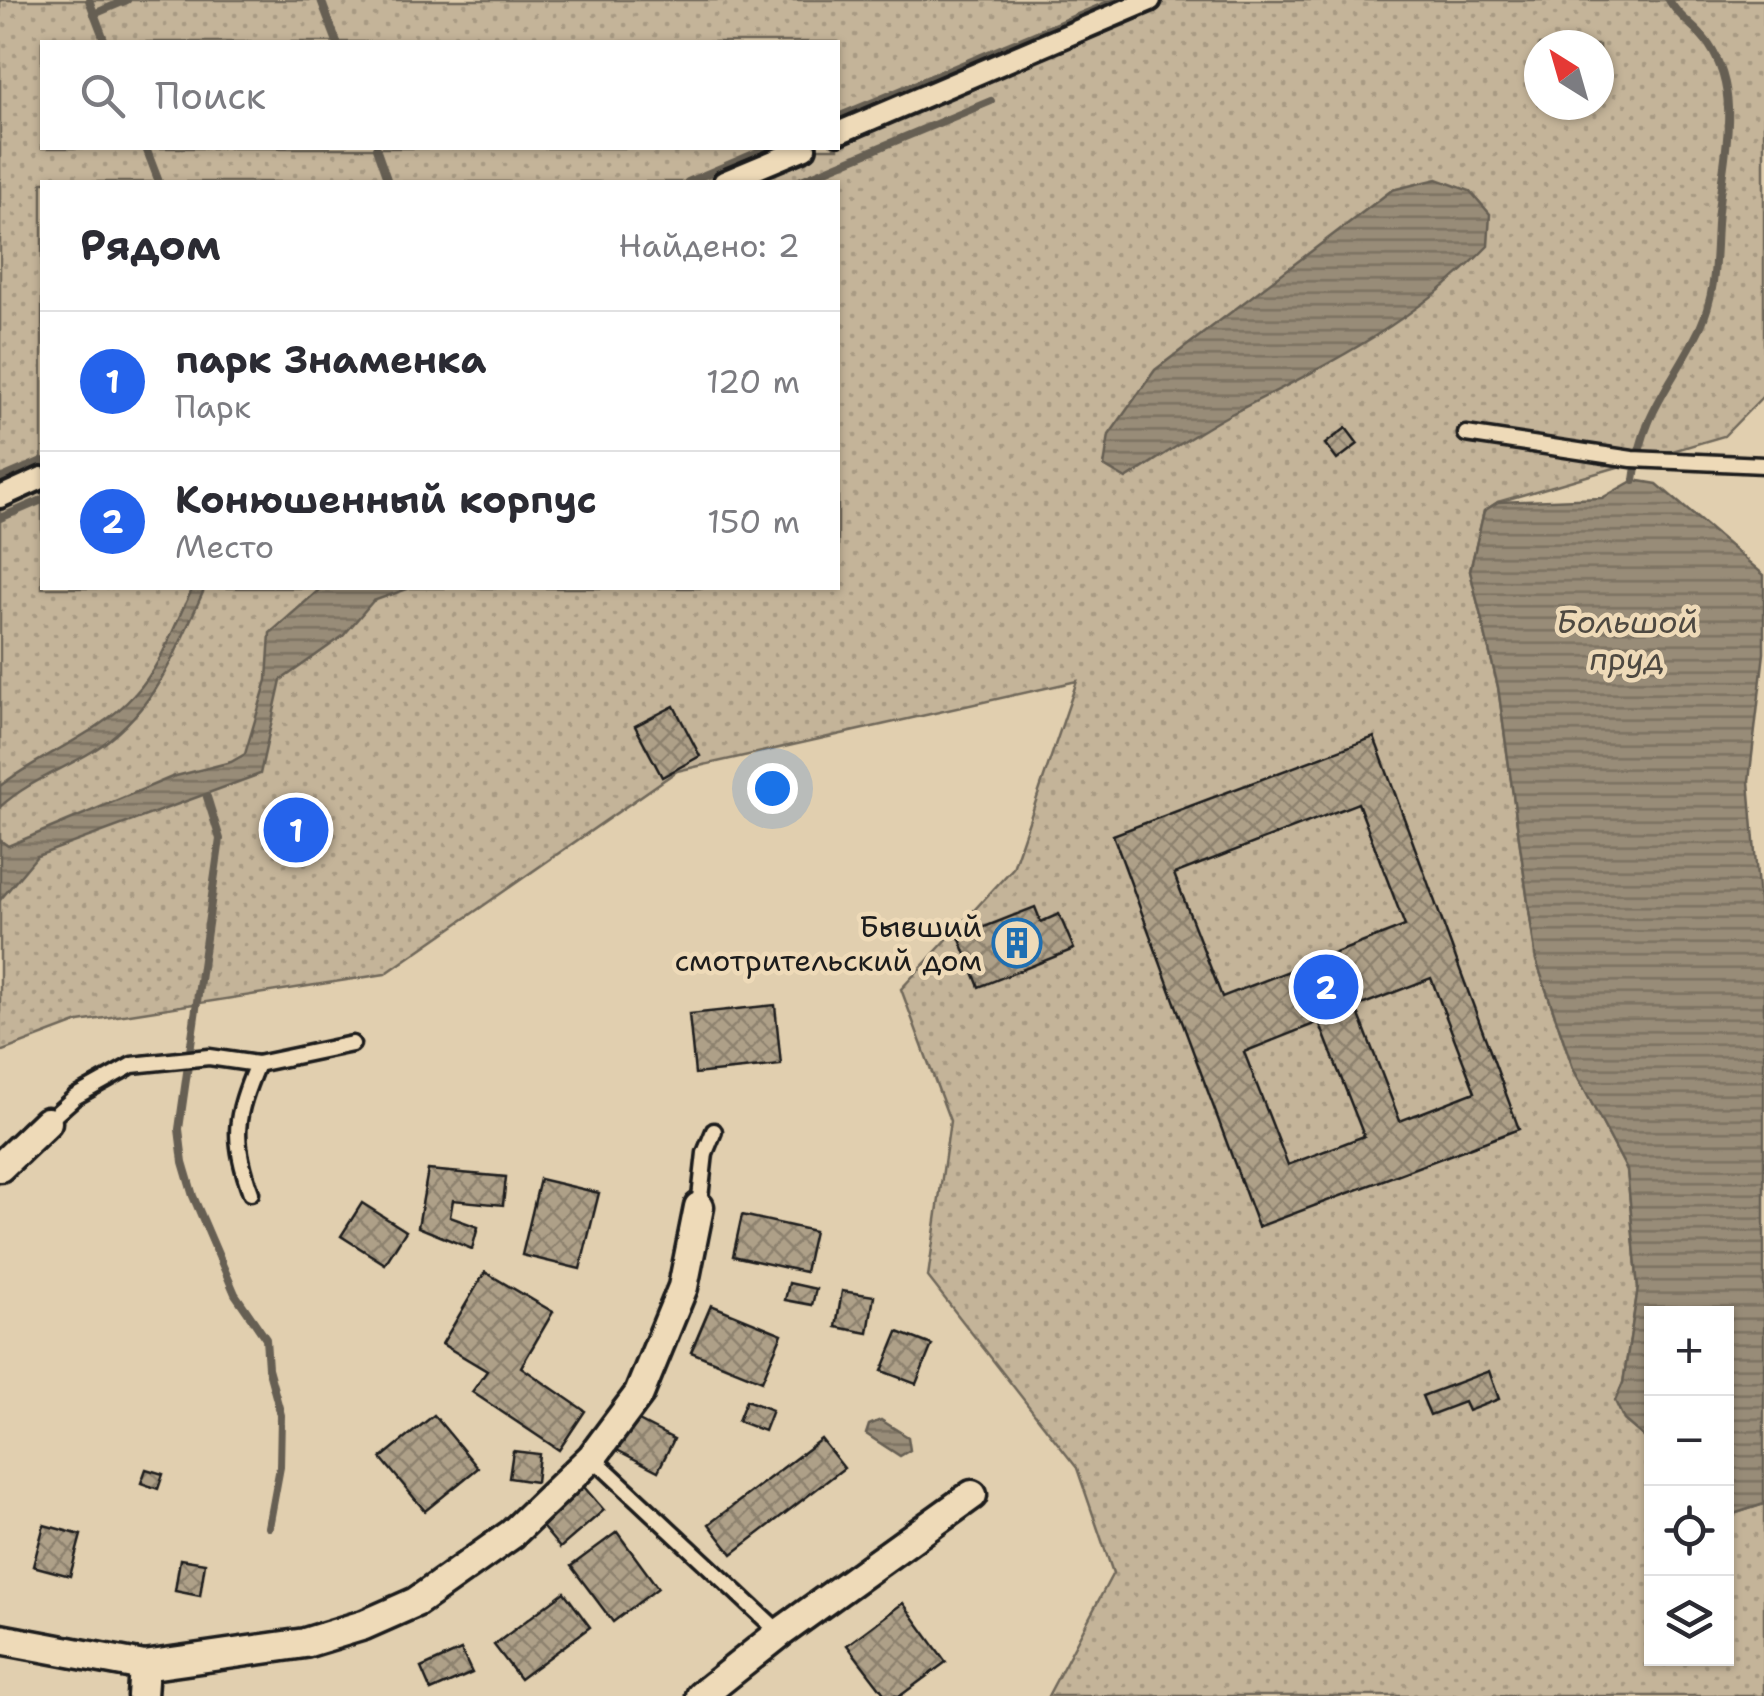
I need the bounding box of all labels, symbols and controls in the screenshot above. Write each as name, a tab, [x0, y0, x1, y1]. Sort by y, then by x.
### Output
north arrow	[1524, 30, 1614, 120]
search box	[40, 40, 840, 150]
icon: search	[75, 68, 130, 123]
text: Поиск	[155, 70, 266, 121]
text: Рядом	[80, 217, 221, 273]
text: Найдено: 2	[619, 224, 800, 267]
text: парк Знаменка	[175, 334, 487, 385]
text: 1	[105, 360, 120, 403]
text: 120 m	[706, 360, 800, 403]
text: Парк	[175, 385, 251, 428]
text: Конюшенный корпус	[175, 474, 597, 525]
text: 2	[101, 500, 124, 543]
text: 150 m	[707, 500, 800, 543]
text: Место	[175, 525, 274, 568]
water label: Большой пруд	[1556, 600, 1698, 680]
your location	[747, 763, 798, 814]
pin: 1	[264, 792, 328, 868]
place label: Бывший смотрительский дом	[674, 906, 982, 981]
building icon: Бывший смотрительский дом	[991, 917, 1043, 969]
pin: 2	[1294, 950, 1358, 1024]
map controls	[1644, 1306, 1734, 1666]
button: +	[1644, 1306, 1734, 1396]
button: −	[1644, 1396, 1734, 1486]
button: locate	[1644, 1486, 1734, 1576]
button: layers	[1644, 1576, 1734, 1666]

